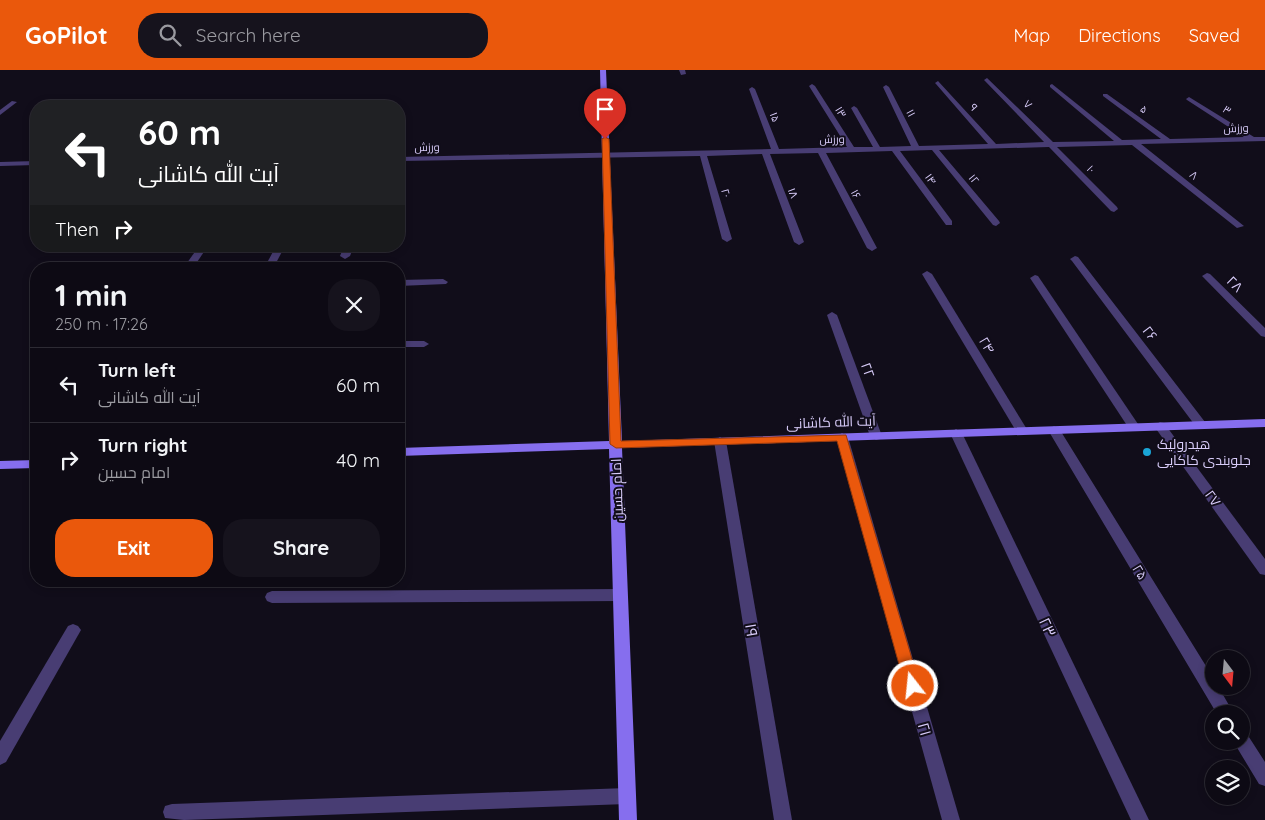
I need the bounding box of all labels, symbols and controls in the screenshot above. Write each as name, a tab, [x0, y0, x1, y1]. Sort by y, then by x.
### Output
search box	[138, 13, 488, 58]
text: GoPilot	[25, 20, 108, 50]
icon: search	[156, 21, 184, 49]
text: Search here	[196, 23, 301, 47]
text: Map	[1013, 24, 1050, 47]
text: Directions	[1078, 24, 1161, 47]
text: Saved	[1189, 24, 1240, 47]
pin	[584, 88, 626, 139]
icon: arrive	[591, 95, 619, 123]
street label: ۷	[1021, 97, 1035, 111]
street label: ۹	[967, 100, 981, 114]
street label: ۵	[1137, 102, 1151, 116]
street label: ۳	[1220, 102, 1234, 118]
street label: ۱۳	[832, 104, 850, 120]
street label: ۱۱	[903, 107, 919, 119]
text: 60 m	[138, 110, 221, 154]
street label: ۱۵	[767, 110, 783, 124]
icon: left	[55, 120, 120, 185]
street label: ورزش	[1223, 121, 1249, 135]
street label: ورزش	[819, 132, 845, 146]
street label: ورزش	[414, 140, 440, 154]
text: آیت الله کاشانی	[138, 160, 279, 188]
street label: ۱۰	[1084, 162, 1098, 176]
street label: ۸	[1187, 167, 1201, 183]
street label: ۱۴	[922, 171, 940, 187]
street label: ۱۲	[966, 171, 982, 187]
street label: ۱۸	[785, 186, 801, 200]
street label: ۲۰	[718, 187, 734, 199]
street label: ۱۶	[848, 187, 864, 201]
icon: right	[109, 215, 137, 243]
text: Then	[55, 217, 99, 241]
street label: ۲۸	[1223, 272, 1247, 296]
text: 1 min	[55, 276, 128, 314]
button: close	[328, 279, 380, 331]
text: 250 m · 17:26	[55, 314, 148, 334]
street label: ۲۶	[1139, 322, 1161, 344]
street label: ۲۴	[975, 333, 999, 357]
text: Turn left	[98, 358, 176, 382]
street label: ۲۲	[857, 360, 879, 380]
icon: left	[55, 371, 83, 399]
text: 60 m	[336, 373, 380, 397]
text: آیت الله کاشانی	[98, 387, 201, 407]
street label: آیت الله کاشانی	[786, 411, 876, 433]
text: Turn right	[98, 433, 187, 457]
place label: هیدرولیک جلوبندی کاکایی	[1157, 435, 1251, 469]
icon: right	[55, 446, 83, 474]
marker: هیدرولیک جلوبندی کاکایی	[1141, 446, 1153, 458]
text: 40 m	[336, 448, 380, 472]
street label: امام حسین	[607, 458, 628, 522]
text: امام حسین	[98, 462, 170, 482]
street label: ۲۷	[1201, 486, 1225, 510]
button: Exit	[55, 519, 213, 577]
button: Share	[223, 519, 380, 577]
street label: ۲۵	[1128, 561, 1152, 583]
street label: ۲۳	[1035, 614, 1061, 640]
street label: ۱۹	[741, 622, 763, 638]
north arrow	[1205, 650, 1250, 695]
map controls	[1205, 650, 1250, 805]
position arrow	[886, 659, 938, 711]
button: search	[1205, 705, 1250, 750]
street label: ۲۱	[914, 720, 936, 738]
button: layers	[1205, 760, 1250, 805]

